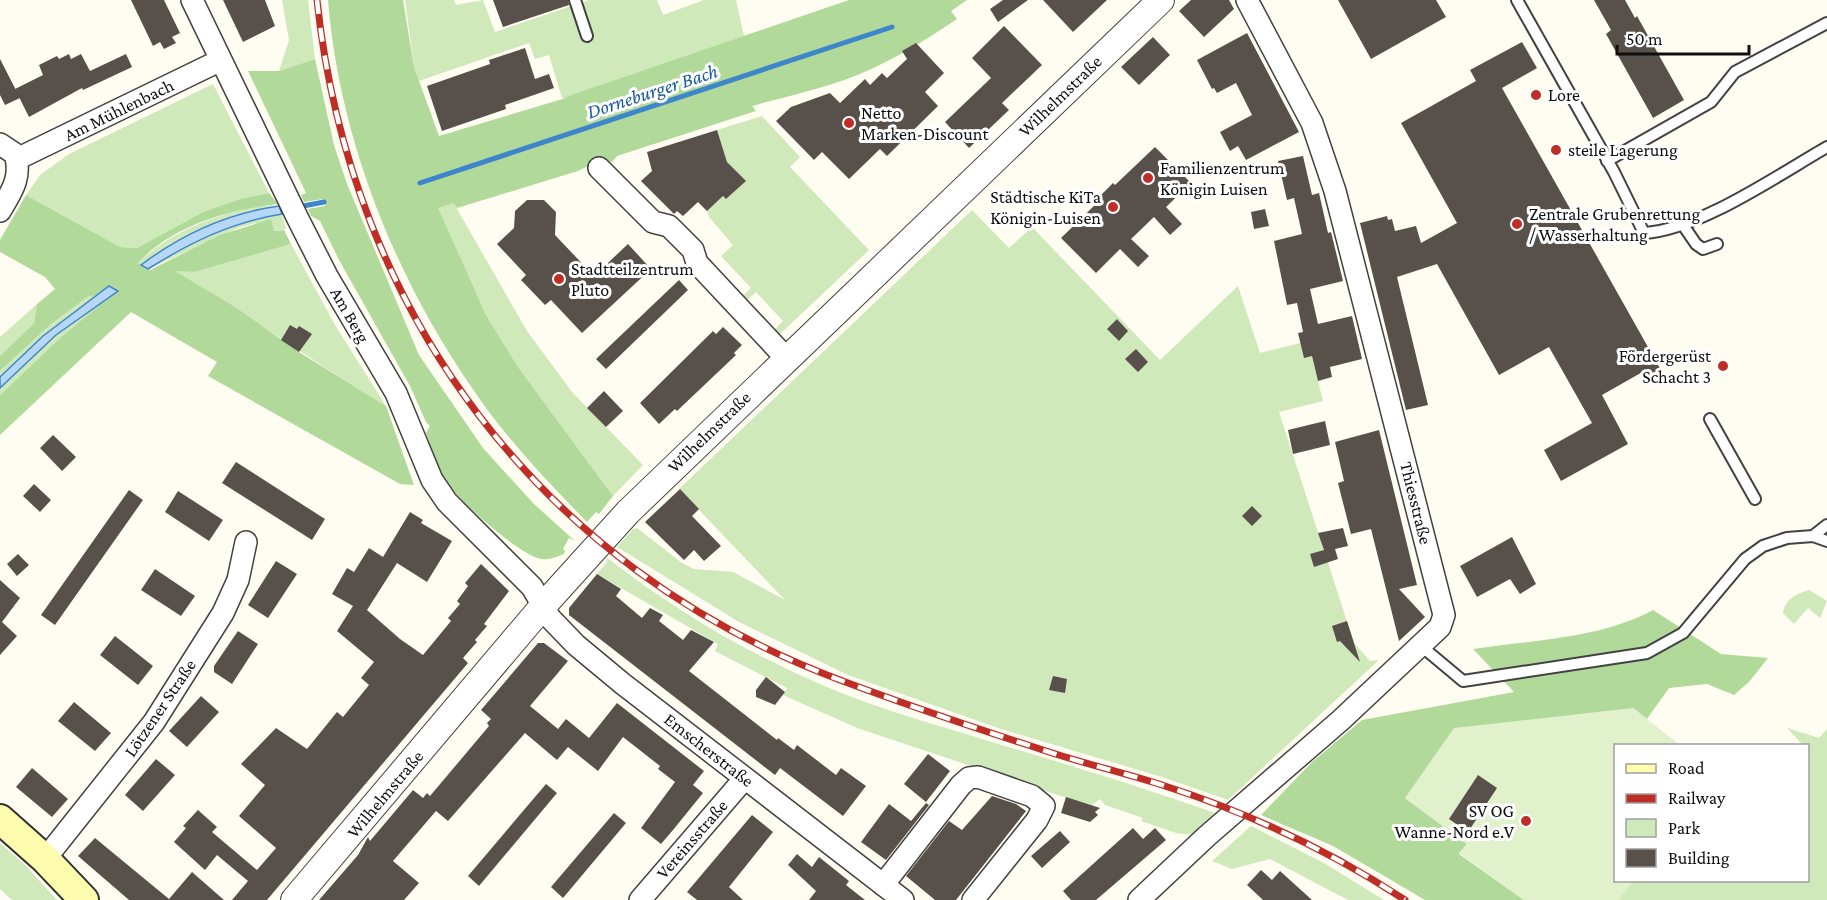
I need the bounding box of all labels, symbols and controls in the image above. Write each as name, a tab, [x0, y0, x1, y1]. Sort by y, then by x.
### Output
scale bar	[1617, 18, 1749, 56]
text: 50 m	[1626, 29, 1663, 49]
street label: Wilhelmstraße	[1014, 51, 1106, 141]
water label: Dorneburger Bach	[584, 59, 720, 123]
street label: Am Mühlenbach	[61, 75, 177, 145]
place label: Lore	[1548, 85, 1580, 105]
marker: Lore	[1529, 88, 1543, 102]
place label: Netto Marken-Discount	[861, 103, 989, 144]
marker: Netto Marken-Discount	[842, 116, 856, 130]
place label: steile Lagerung	[1568, 140, 1678, 160]
marker: steile Lagerung	[1549, 143, 1563, 157]
place label: Familienzentrum Königin Luisen	[1160, 158, 1285, 199]
marker: Familienzentrum Königin Luisen	[1141, 171, 1155, 185]
place label: Städtische KiTa Königin-Luisen	[990, 187, 1101, 228]
marker: Städtische KiTa Königin-Luisen	[1106, 200, 1120, 214]
place label: Zentrale Grubenrettung / Wasserhaltung	[1529, 204, 1701, 245]
marker: Zentrale Grubenrettung / Wasserhaltung	[1510, 217, 1524, 231]
place label: Stadtteilzentrum Pluto	[571, 259, 694, 300]
marker: Stadtteilzentrum Pluto	[552, 272, 566, 286]
street label: Am Berg	[326, 284, 374, 347]
place label: Fördergerüst Schacht 3	[1619, 346, 1712, 387]
marker: Fördergerüst Schacht 3	[1716, 359, 1730, 373]
street label: Wilhelmstraße	[663, 387, 755, 477]
street label: Thiesstraße	[1396, 460, 1436, 546]
street label: Lötzener Straße	[120, 655, 200, 761]
street label: Emscherstraße	[660, 709, 758, 791]
legend	[1614, 744, 1809, 882]
street label: Wilhelmstraße	[343, 746, 427, 842]
text: Road	[1668, 758, 1705, 778]
text: Railway	[1668, 788, 1726, 808]
street label: Vereinsstraße	[652, 795, 732, 883]
place label: SV OG Wanne-Nord e.V	[1395, 801, 1515, 842]
marker: SV OG Wanne-Nord e.V	[1519, 814, 1533, 828]
text: Park	[1668, 818, 1700, 838]
text: Building	[1668, 848, 1730, 868]

